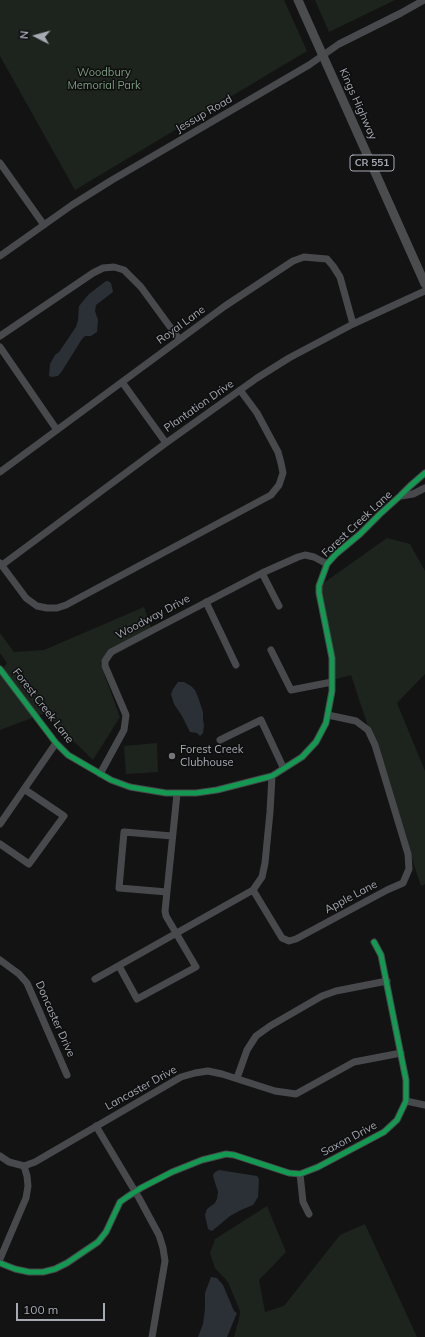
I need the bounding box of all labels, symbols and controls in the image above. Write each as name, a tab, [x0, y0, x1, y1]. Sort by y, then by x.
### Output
north arrow	[16, 16, 56, 56]
text: N	[17, 30, 31, 40]
park label: Woodbury Memorial Park	[67, 66, 141, 92]
street label: Kings Highway	[336, 66, 380, 142]
street label: Jessup Road	[173, 92, 235, 136]
road number: CR 551	[350, 155, 394, 171]
street label: Royal Lane	[154, 303, 208, 347]
street label: Plantation Drive	[162, 377, 236, 435]
street label: Forest Creek Lane	[319, 488, 395, 560]
street label: Woodway Drive	[114, 592, 192, 642]
street label: Forest Creek Lane	[10, 666, 76, 746]
place label: Forest Creek Clubhouse	[180, 743, 243, 769]
marker: Forest Creek Clubhouse	[167, 751, 177, 761]
street label: Apple Lane	[322, 878, 380, 916]
street label: Doncaster Drive	[32, 979, 78, 1059]
street label: Lancaster Drive	[103, 1063, 179, 1113]
street label: Saxon Drive	[319, 1119, 379, 1159]
scale bar	[18, 1295, 107, 1321]
text: 100 m	[23, 1302, 58, 1317]

